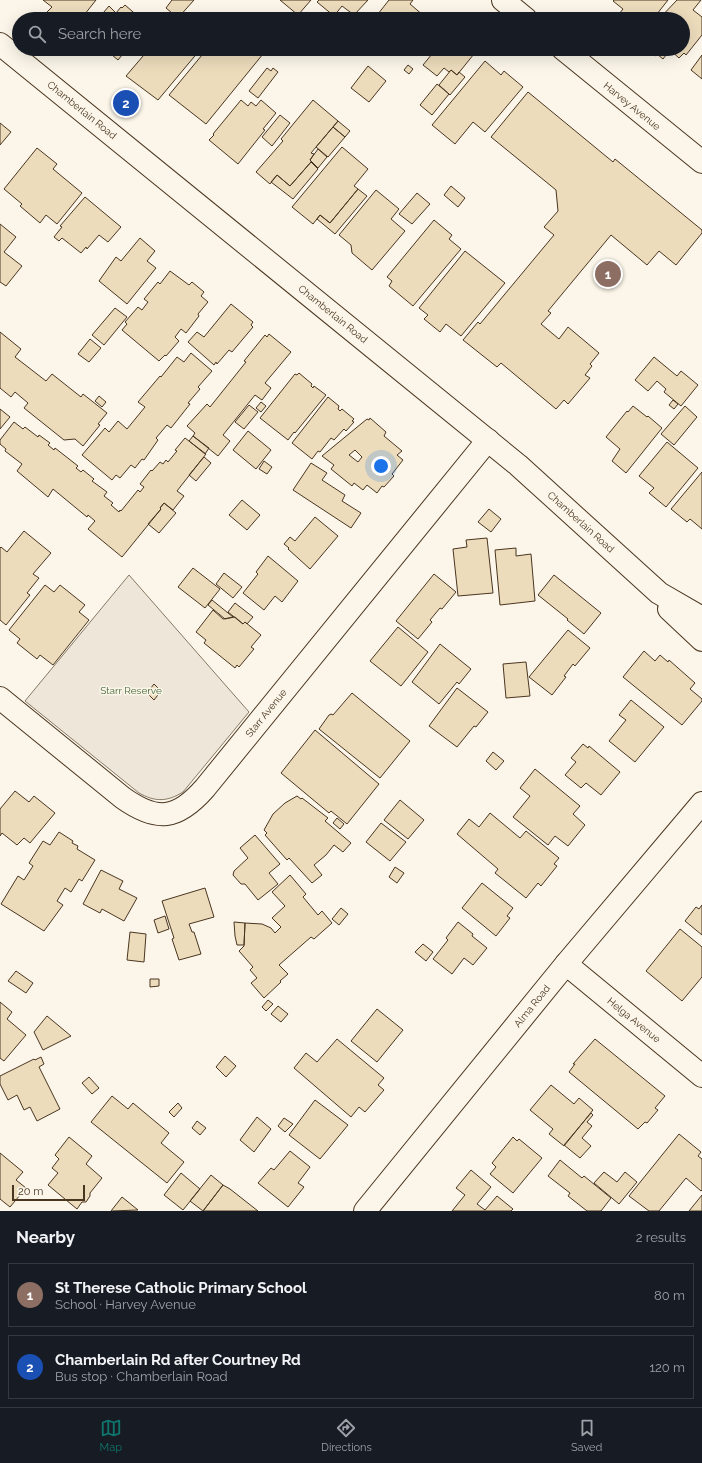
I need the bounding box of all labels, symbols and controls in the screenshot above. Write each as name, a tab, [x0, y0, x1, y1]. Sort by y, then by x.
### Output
search box	[12, 12, 690, 56]
icon: search	[26, 23, 48, 45]
text: Search here	[58, 25, 141, 43]
street label: Chamberlain Road	[45, 79, 119, 141]
street label: Harvey Avenue	[601, 80, 663, 132]
pin: 2	[113, 88, 139, 118]
pin: 1	[595, 259, 621, 289]
street label: Chamberlain Road	[296, 283, 370, 345]
your location	[371, 456, 391, 476]
street label: Chamberlain Road	[546, 489, 616, 555]
park label: Starr Reserve	[100, 685, 162, 696]
street label: Starr Avenue	[243, 687, 289, 739]
street label: Alma Road	[512, 983, 552, 1029]
street label: Helga Avenue	[605, 995, 663, 1045]
scale bar	[12, 1183, 85, 1202]
text: 20 m	[18, 1185, 43, 1198]
text: Nearby	[16, 1227, 75, 1247]
text: 2 results	[636, 1230, 686, 1245]
text: St Therese Catholic Primary School	[55, 1279, 307, 1297]
text: 1	[27, 1288, 33, 1303]
text: 80 m	[654, 1288, 685, 1303]
text: School · Harvey Avenue	[55, 1297, 196, 1312]
text: Chamberlain Rd after Courtney Rd	[55, 1351, 301, 1369]
text: 2	[26, 1360, 34, 1375]
text: 120 m	[649, 1360, 685, 1375]
text: Bus stop · Chamberlain Road	[55, 1369, 228, 1384]
tab: Map	[100, 1417, 122, 1454]
tab: Directions	[321, 1417, 372, 1454]
tab: Saved	[571, 1417, 602, 1454]

